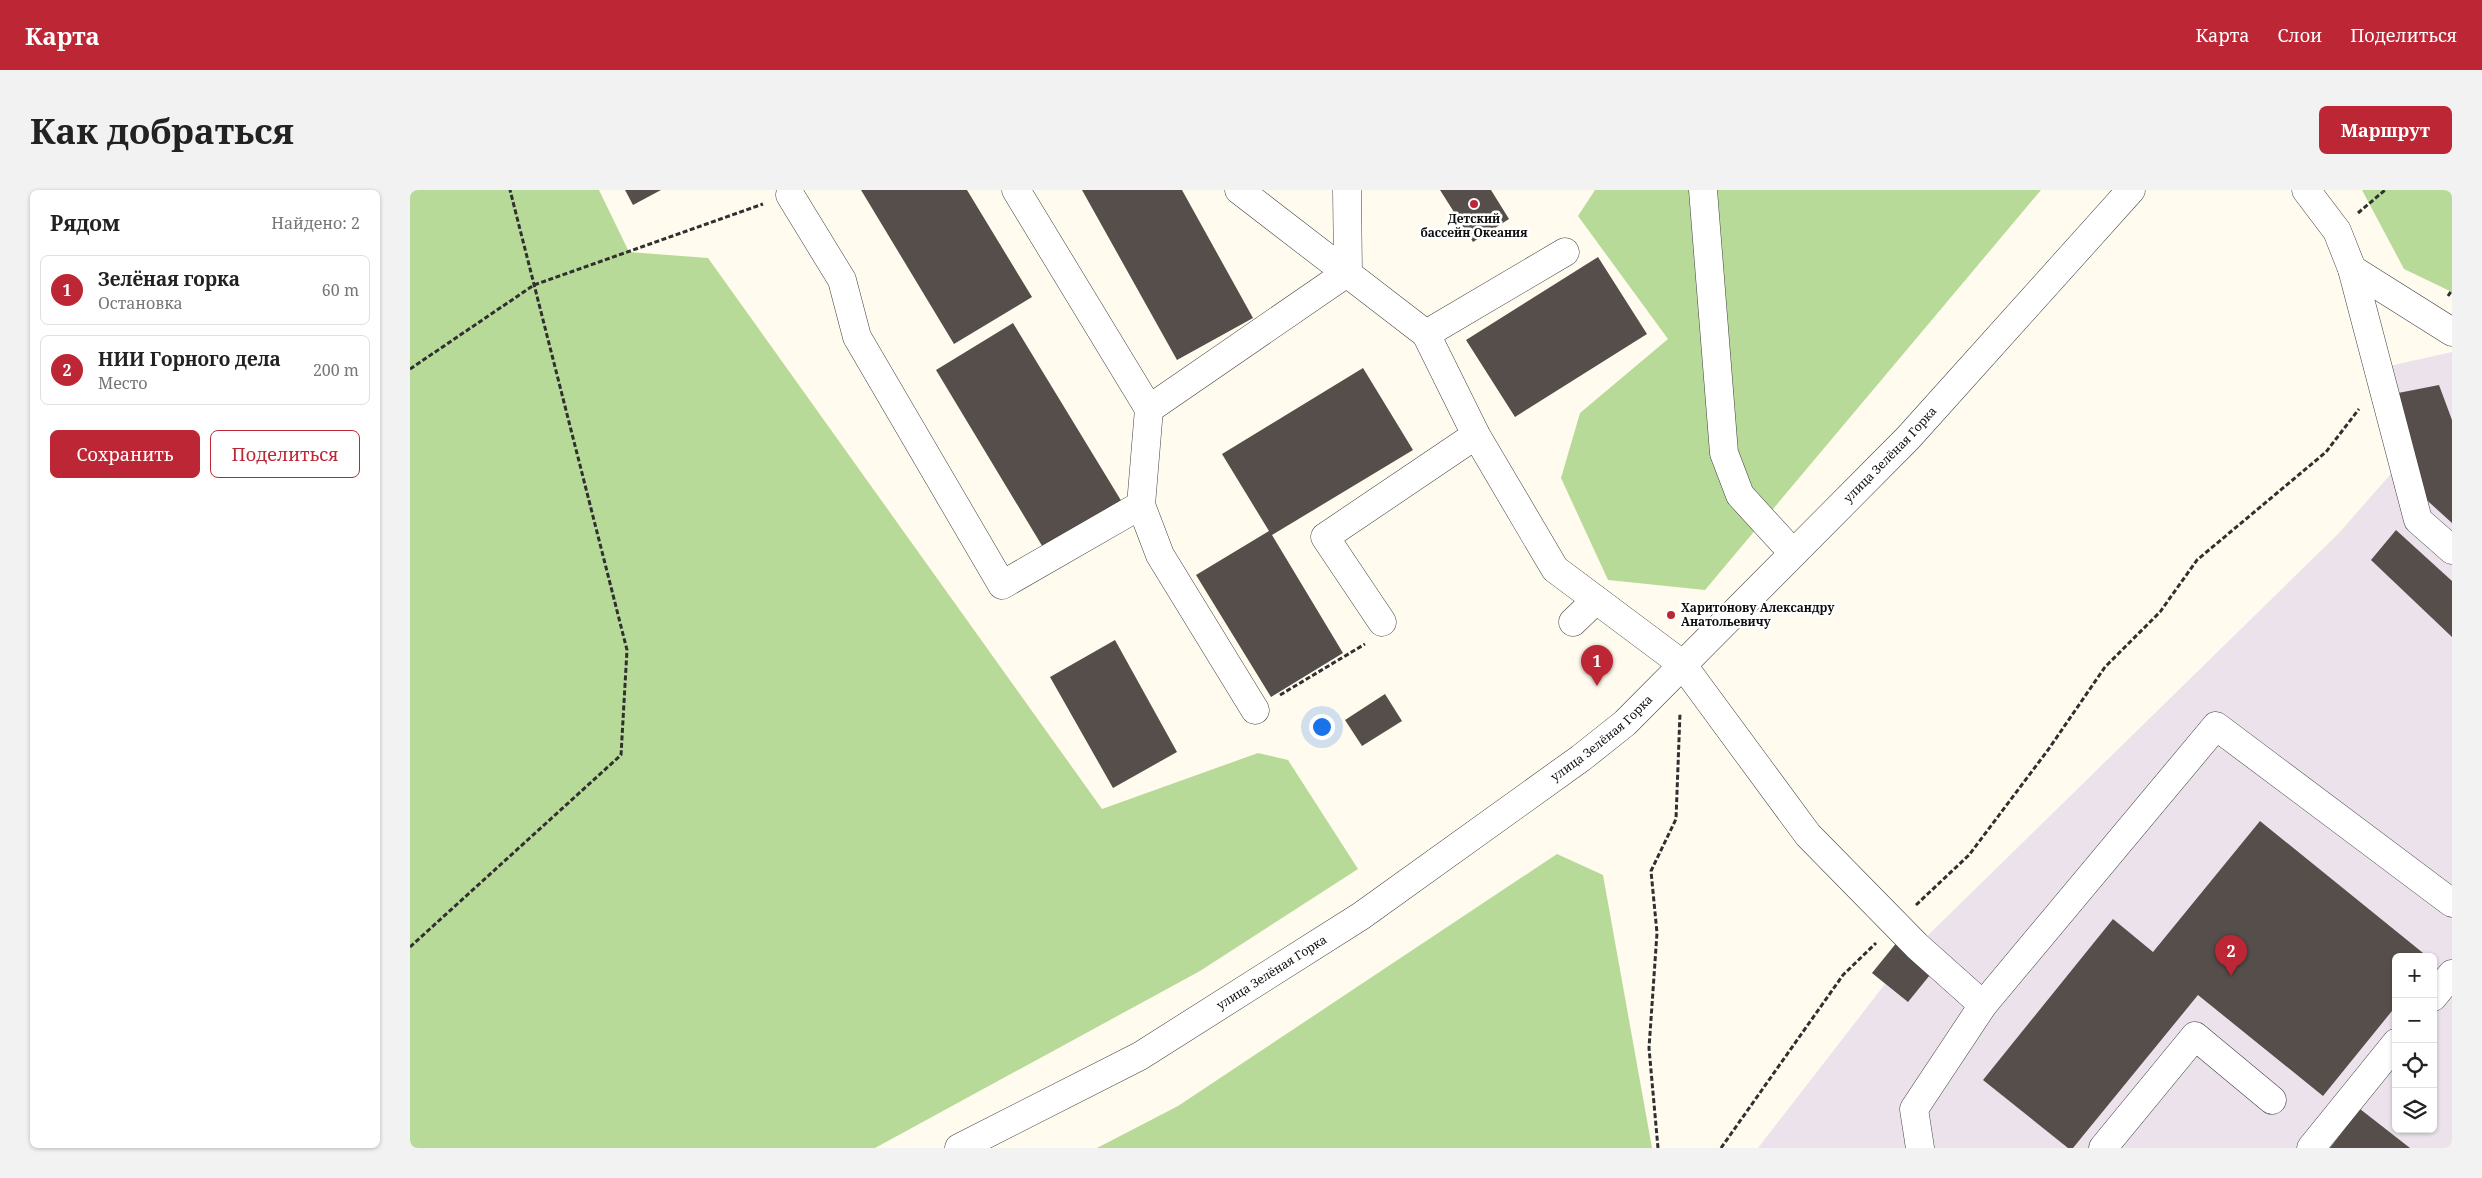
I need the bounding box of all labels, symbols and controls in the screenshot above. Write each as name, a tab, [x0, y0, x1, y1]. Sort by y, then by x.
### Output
text: Карта	[25, 19, 100, 52]
text: Карта	[2195, 23, 2250, 47]
text: Слои	[2278, 23, 2322, 47]
text: Поделиться	[2350, 23, 2457, 47]
button: Маршрут	[2319, 106, 2452, 154]
text: Как добраться	[30, 107, 294, 154]
marker: Детский бассейн Океания	[1468, 198, 1480, 210]
text: Рядом	[50, 209, 120, 237]
place label: Детский бассейн Океания	[1420, 210, 1528, 241]
text: Найдено: 2	[271, 212, 360, 234]
text: Зелёная горка	[98, 266, 240, 292]
text: 1	[62, 279, 72, 301]
text: 60 m	[322, 279, 359, 301]
text: Остановка	[98, 292, 183, 314]
text: НИИ Горного дела	[98, 346, 281, 372]
text: 2	[62, 359, 72, 381]
text: 200 m	[313, 359, 359, 381]
text: Место	[98, 372, 147, 394]
street label: улица Зелёная Горка	[1839, 403, 1940, 506]
button: Сохранить	[50, 430, 200, 478]
button: Поделиться	[210, 430, 360, 478]
place label: Харитонову Александру Анатольевичу	[1681, 599, 1835, 630]
marker: Харитонову Александру Анатольевичу	[1665, 609, 1677, 621]
pin: 1	[1581, 645, 1613, 686]
street label: улица Зелёная Горка	[1547, 691, 1656, 785]
your location	[1309, 714, 1335, 740]
street label: улица Зелёная Горка	[1213, 931, 1330, 1013]
pin: 2	[2215, 935, 2247, 976]
map controls	[2392, 953, 2437, 1133]
button: +	[2392, 953, 2437, 998]
button: −	[2392, 998, 2437, 1043]
button: locate	[2392, 1043, 2437, 1088]
button: layers	[2392, 1088, 2437, 1133]

